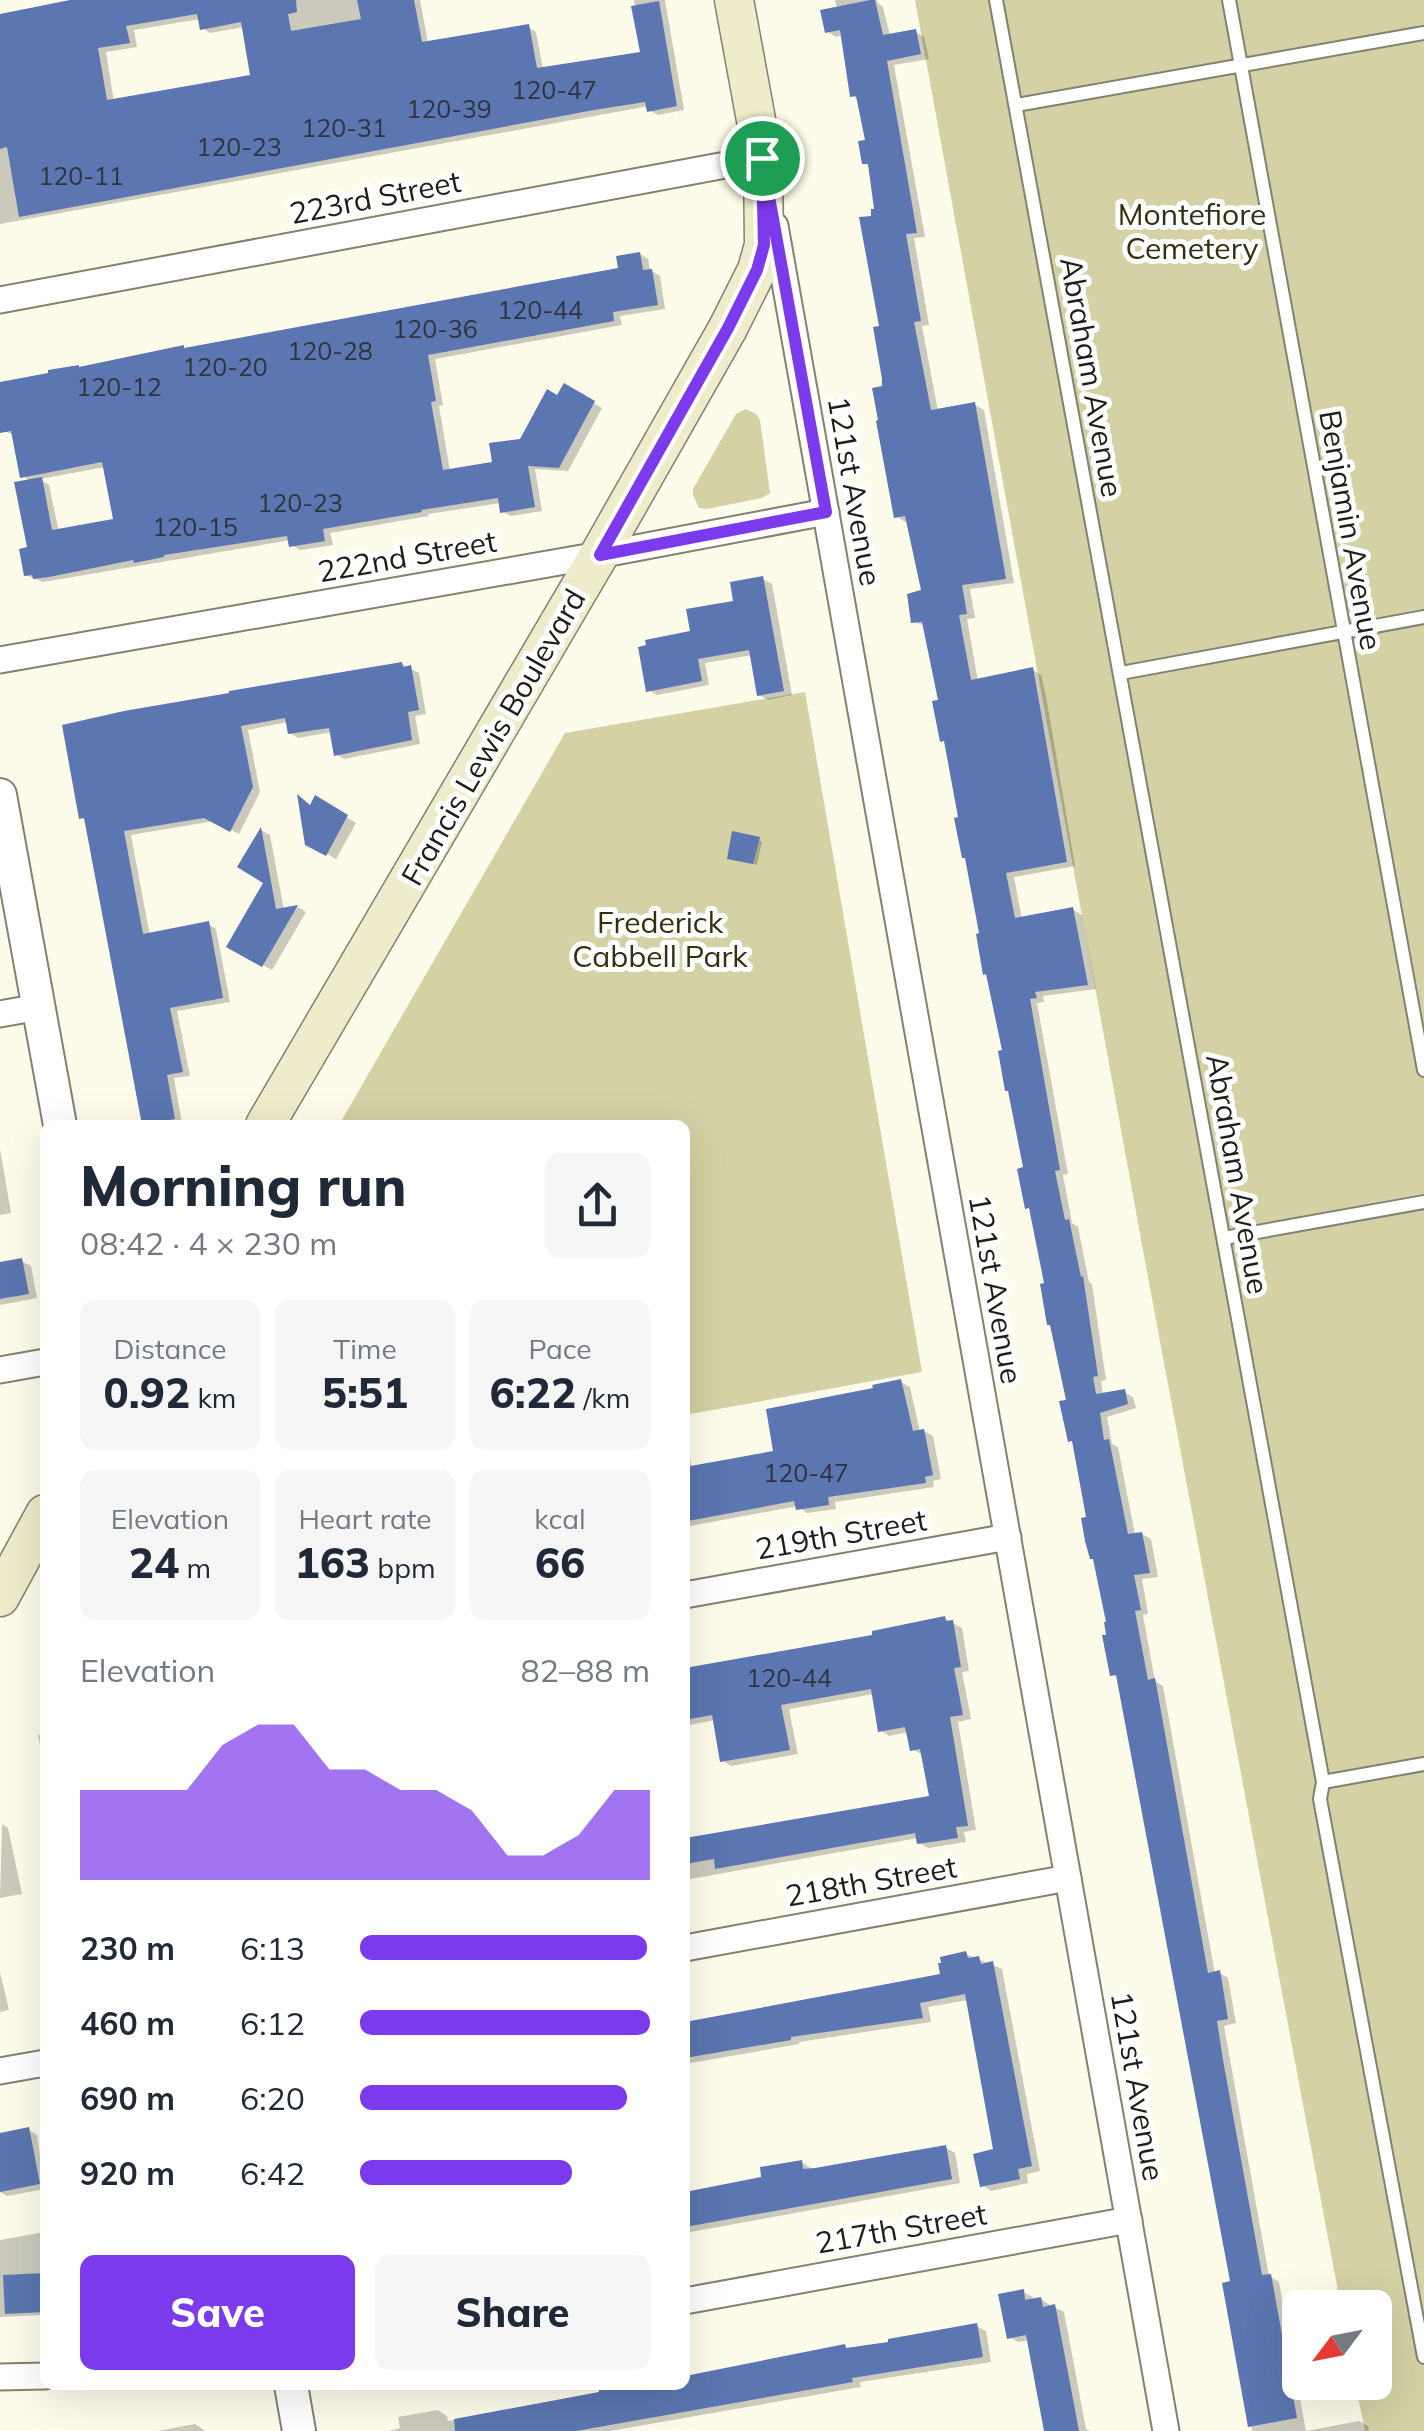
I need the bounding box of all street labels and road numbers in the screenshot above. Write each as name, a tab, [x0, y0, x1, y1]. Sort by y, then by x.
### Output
street label: 223rd Street	[286, 162, 464, 232]
street label: Abraham Avenue	[1052, 254, 1132, 500]
street label: 121st Avenue	[820, 393, 890, 589]
street label: Benjamin Avenue	[1311, 407, 1391, 653]
street label: 222nd Street	[315, 522, 499, 590]
street label: Francis Lewis Boulevard	[392, 582, 594, 892]
street label: Abraham Avenue	[1198, 1051, 1278, 1297]
street label: 121st Avenue	[961, 1191, 1031, 1387]
street label: 219th Street	[753, 1500, 929, 1568]
street label: 218th Street	[783, 1847, 959, 1915]
street label: 121st Avenue	[1103, 1988, 1173, 2184]
street label: 217th Street	[813, 2194, 989, 2262]

